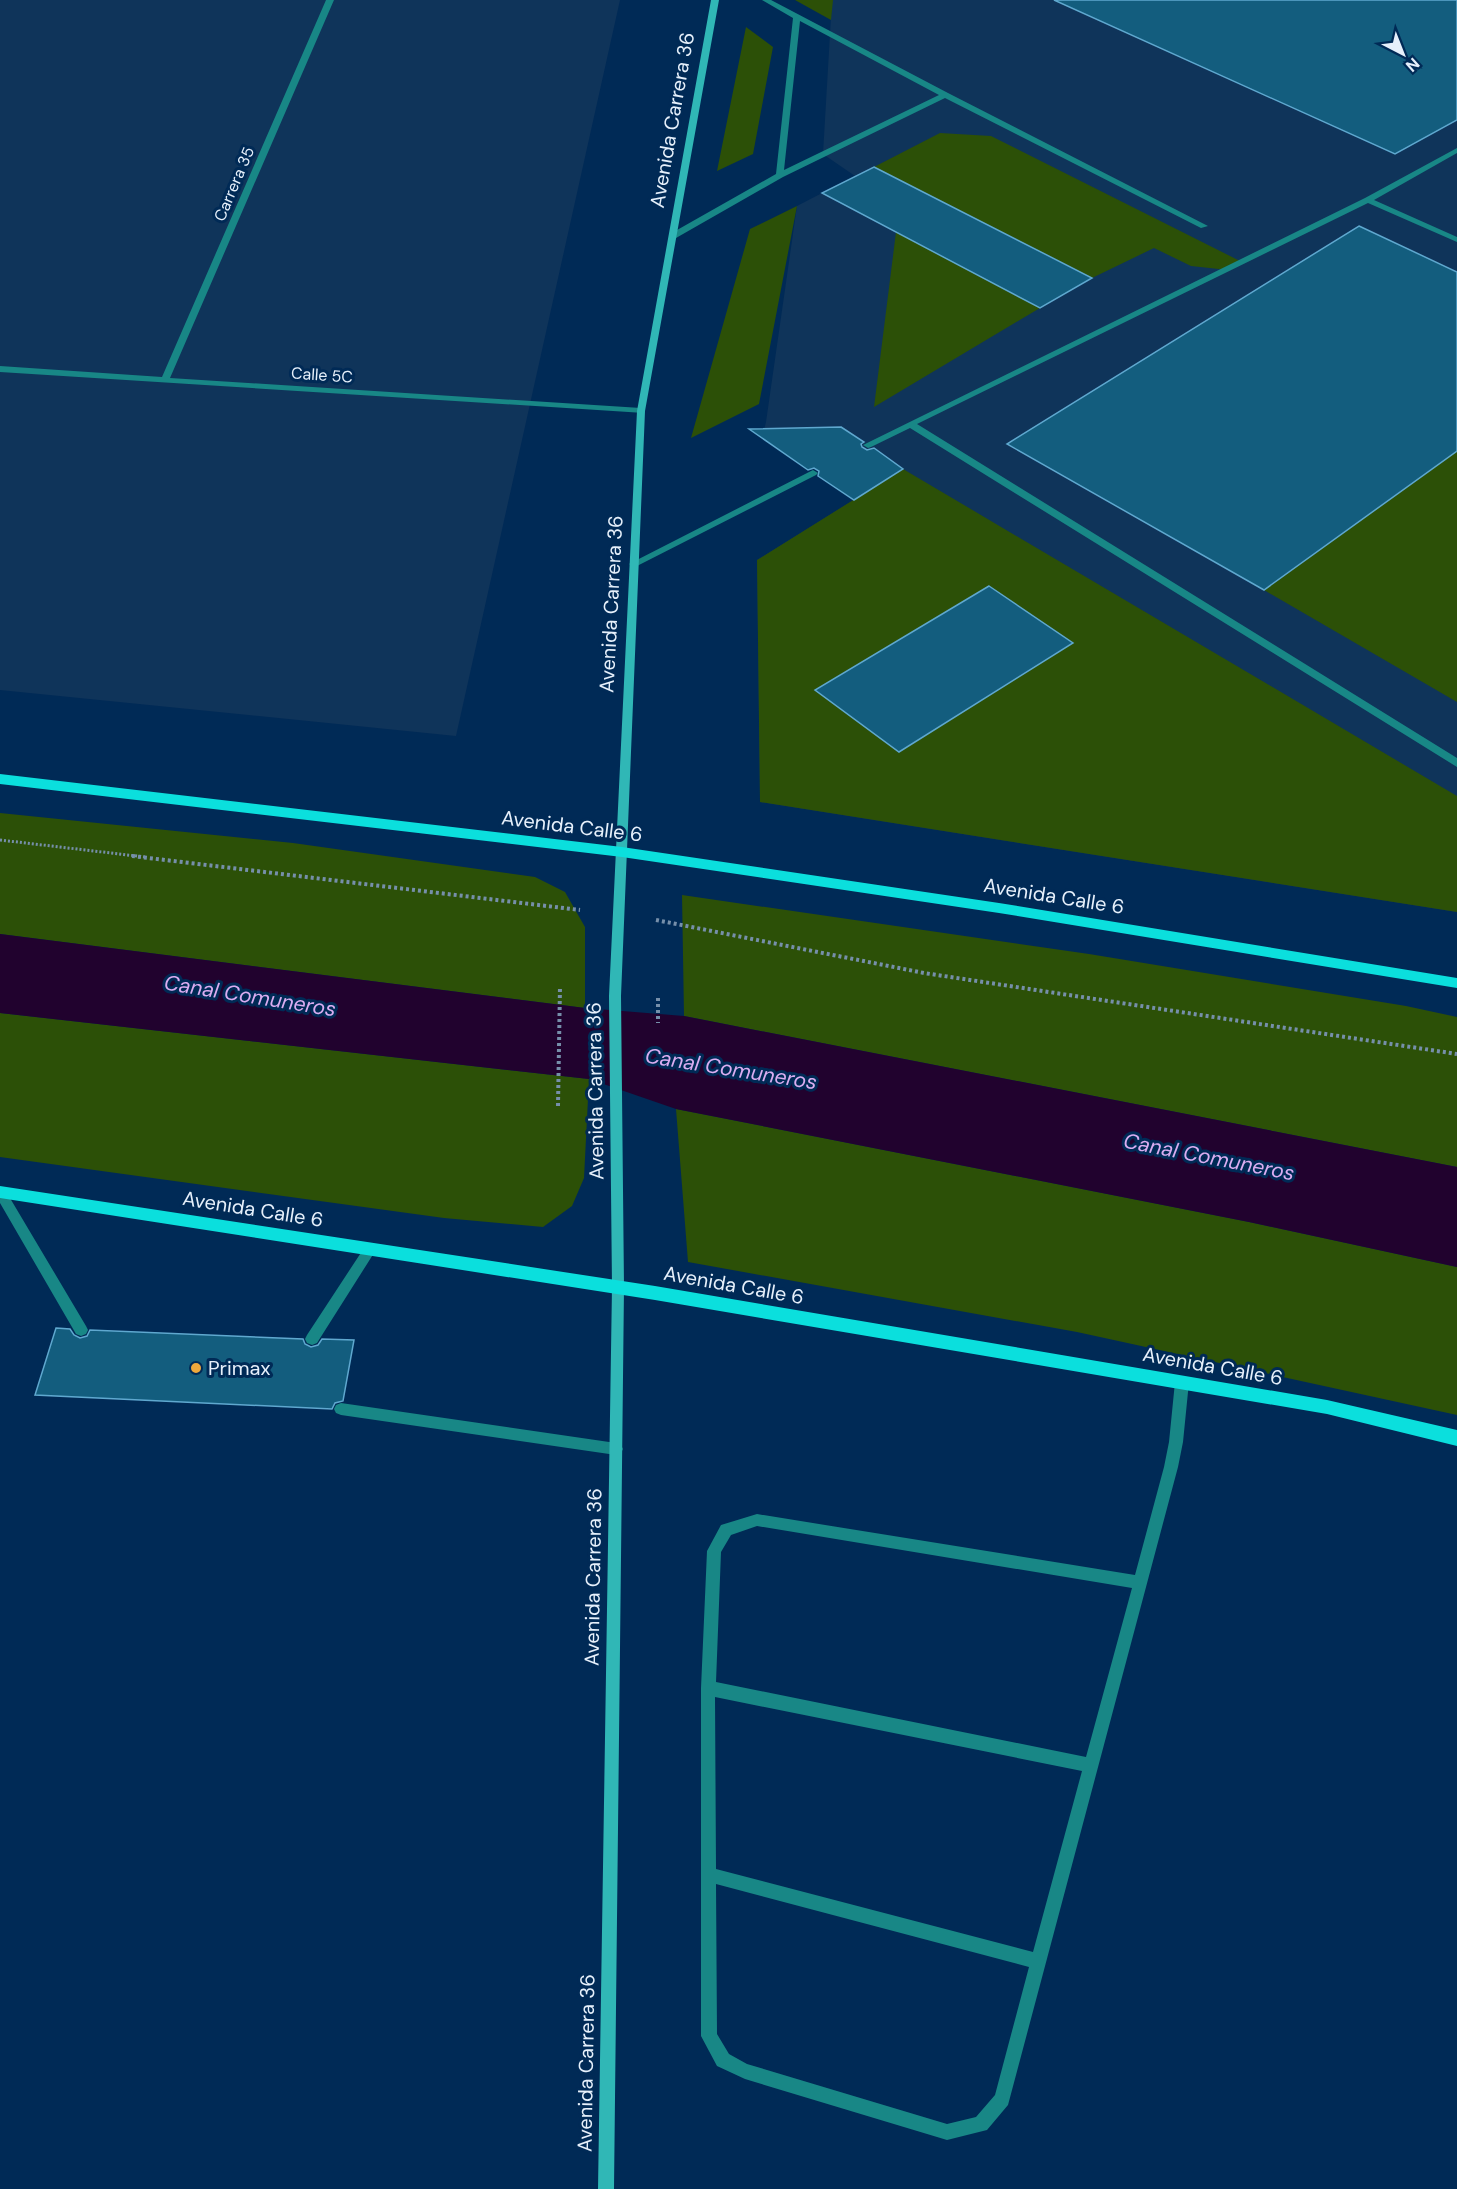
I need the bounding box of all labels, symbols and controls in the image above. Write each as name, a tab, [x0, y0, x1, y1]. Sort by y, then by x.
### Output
north arrow	[1373, 24, 1433, 84]
street label: Avenida Carrera 36	[644, 30, 700, 210]
text: N	[1401, 53, 1424, 76]
street label: Carrera 35	[209, 144, 259, 224]
street label: Calle 5C	[290, 362, 354, 388]
street label: Avenida Carrera 36	[593, 515, 629, 693]
street label: Avenida Calle 6	[500, 804, 644, 848]
street label: Avenida Calle 6	[982, 872, 1126, 920]
water label: Canal Comuneros	[162, 969, 338, 1023]
street label: Avenida Carrera 36	[580, 1002, 610, 1180]
water label: Canal Comuneros	[643, 1042, 819, 1096]
water label: Canal Comuneros	[1121, 1127, 1297, 1187]
street label: Avenida Calle 6	[181, 1185, 325, 1233]
street label: Avenida Calle 6	[662, 1260, 806, 1310]
street label: Avenida Calle 6	[1141, 1341, 1285, 1391]
place label: Primax	[208, 1355, 270, 1381]
marker: Primax	[189, 1361, 203, 1375]
street label: Avenida Carrera 36	[578, 1488, 608, 1666]
street label: Avenida Carrera 36	[571, 1974, 601, 2152]

